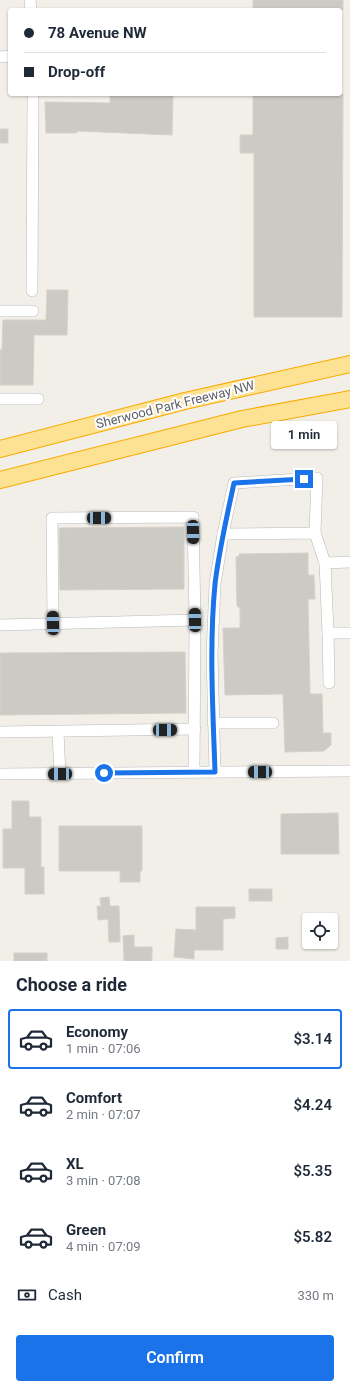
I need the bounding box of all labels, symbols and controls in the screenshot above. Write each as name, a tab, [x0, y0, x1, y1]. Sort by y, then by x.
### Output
text: 78 Avenue NW	[48, 24, 147, 42]
text: Drop-off	[48, 63, 105, 81]
street label: Sherwood Park Freeway NW	[94, 377, 256, 431]
callout: 1 min	[271, 421, 337, 449]
text: 1 min	[288, 427, 320, 442]
route end	[295, 470, 313, 488]
car	[87, 512, 111, 524]
car	[187, 520, 199, 544]
car	[189, 608, 201, 632]
car	[47, 611, 59, 635]
car	[153, 724, 177, 736]
route start	[95, 764, 113, 782]
car	[248, 766, 272, 778]
car	[48, 768, 72, 780]
map controls	[302, 913, 338, 949]
button: locate	[302, 913, 338, 949]
text: Choose a ride	[16, 974, 127, 995]
icon: car	[18, 1021, 54, 1057]
text: Economy	[66, 1023, 128, 1041]
text: $3.14	[293, 1030, 332, 1048]
text: 1 min · 07:06	[66, 1041, 141, 1056]
icon: car	[18, 1087, 54, 1123]
text: Comfort	[66, 1089, 122, 1107]
text: $4.24	[293, 1096, 332, 1114]
text: 2 min · 07:07	[66, 1107, 141, 1122]
icon: car	[18, 1153, 54, 1189]
text: XL	[66, 1155, 84, 1173]
text: $5.35	[293, 1162, 332, 1180]
text: 3 min · 07:08	[66, 1173, 141, 1188]
icon: car	[18, 1219, 54, 1255]
text: Green	[66, 1221, 106, 1239]
text: $5.82	[293, 1228, 332, 1246]
text: 4 min · 07:09	[66, 1239, 141, 1254]
icon: cash	[16, 1284, 38, 1306]
text: Cash	[48, 1286, 82, 1304]
text: 330 m	[297, 1288, 334, 1303]
button: Confirm	[16, 1335, 334, 1381]

